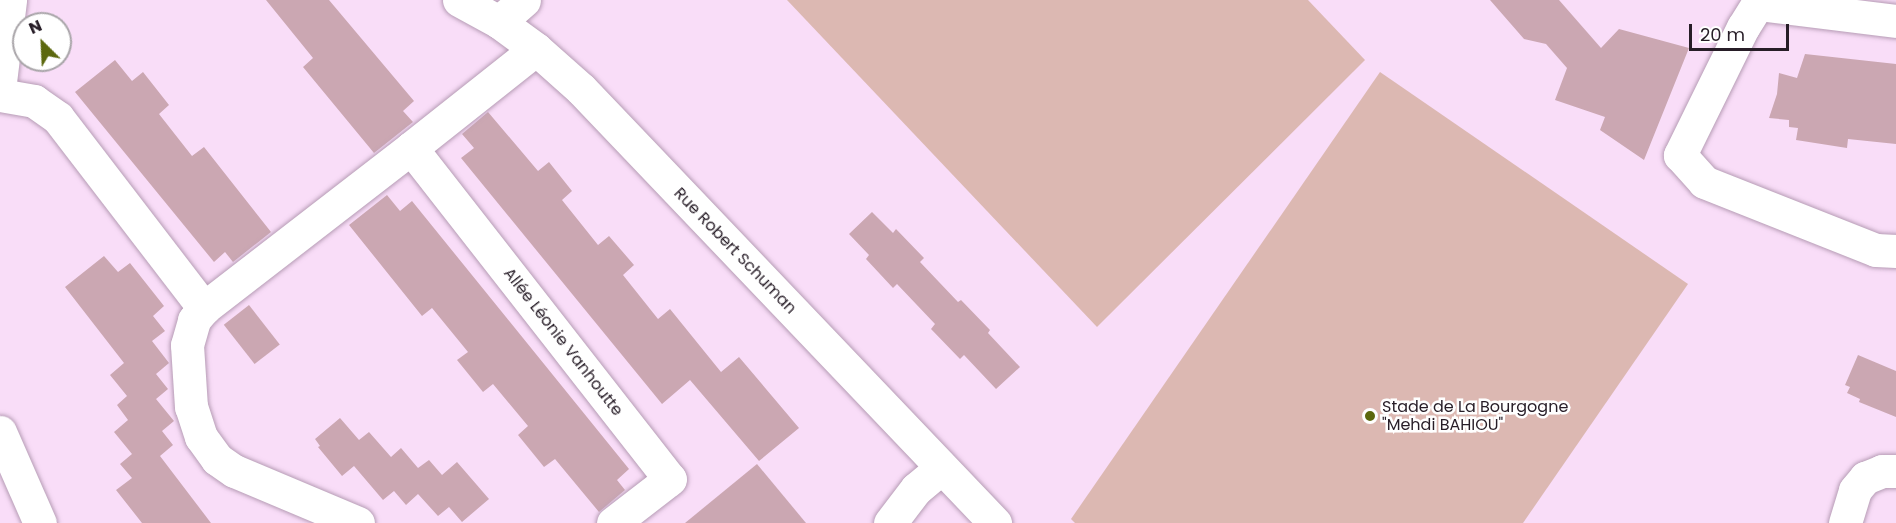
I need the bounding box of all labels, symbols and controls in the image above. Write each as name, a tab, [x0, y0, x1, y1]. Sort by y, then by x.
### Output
north arrow	[12, 12, 72, 72]
scale bar	[1692, 12, 1792, 50]
text: N	[25, 14, 45, 40]
text: 20 m	[1700, 22, 1745, 47]
street label: Rue Robert Schuman	[670, 184, 800, 318]
street label: Allée Léonie Vanhoutte	[499, 264, 627, 420]
place label: Stade de La Bourgogne "Mehdi BAHIOU"	[1382, 397, 1568, 435]
marker: Stade de La Bourgogne "Mehdi BAHIOU"	[1363, 409, 1377, 423]

